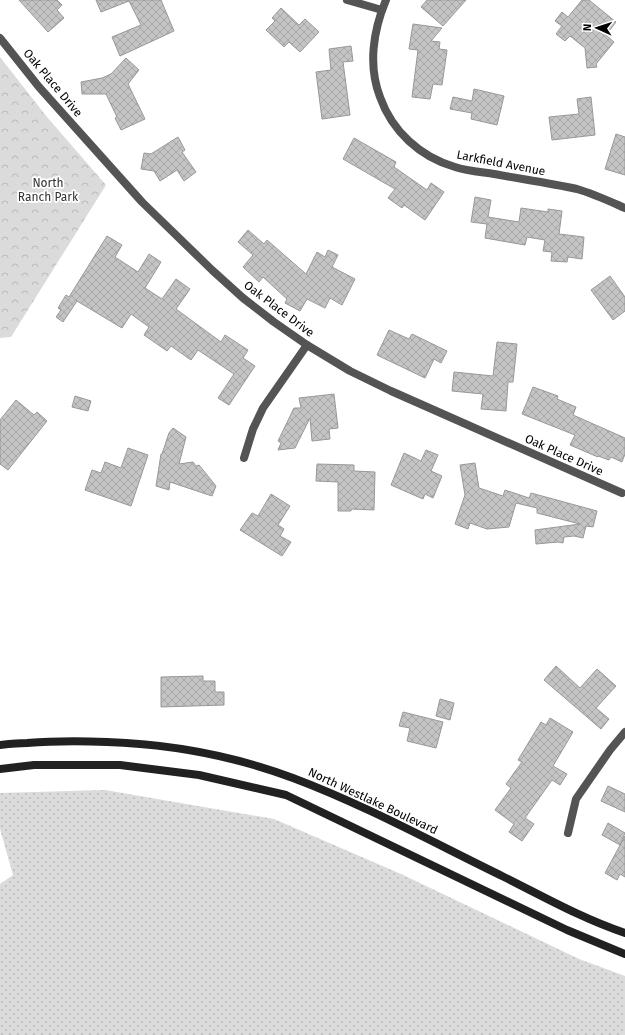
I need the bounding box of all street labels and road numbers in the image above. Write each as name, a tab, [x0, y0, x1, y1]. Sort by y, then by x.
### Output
street label: Oak Place Drive	[21, 46, 85, 120]
street label: Larkfield Avenue	[455, 148, 547, 178]
street label: Oak Place Drive	[241, 278, 317, 340]
street label: Oak Place Drive	[523, 431, 605, 479]
street label: North Westlake Boulevard	[306, 765, 440, 837]

